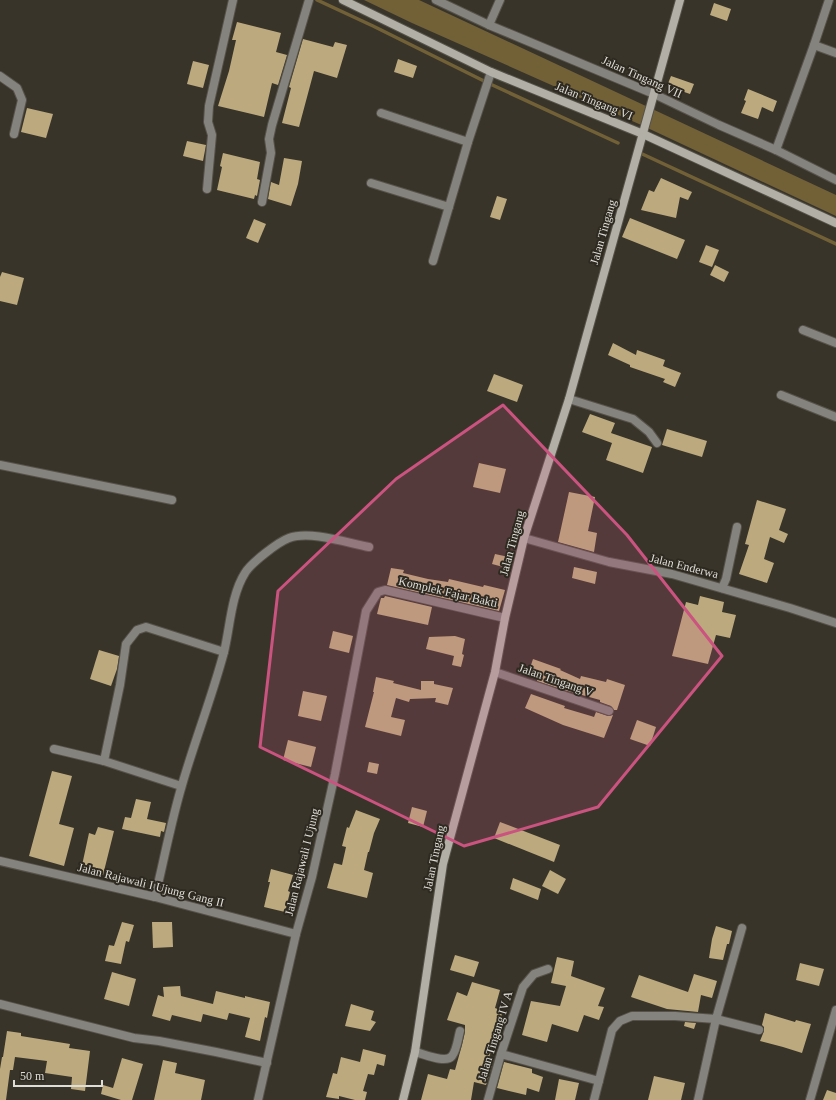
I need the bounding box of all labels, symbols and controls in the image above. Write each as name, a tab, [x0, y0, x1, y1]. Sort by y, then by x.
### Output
street label: Jalan Tingang VII	[600, 53, 684, 101]
street label: Jalan Tingang VI	[553, 79, 635, 123]
street label: Jalan Tingang	[587, 198, 619, 266]
street label: Jalan Tingang	[497, 509, 527, 577]
street label: Jalan Enderwa	[648, 551, 720, 581]
street label: Komplek Fajar Bakti	[397, 574, 500, 610]
street label: Jalan Tingang V	[517, 661, 596, 699]
street label: Jalan Rajawali I Ujung	[282, 807, 322, 917]
street label: Jalan Tingang	[420, 824, 448, 892]
street label: Jalan Rajawali I Ujung Gang II	[76, 860, 226, 910]
street label: Jalan Tingang IV A	[475, 989, 515, 1083]
scale bar	[14, 1062, 102, 1088]
text: 50 m	[20, 1069, 45, 1083]

